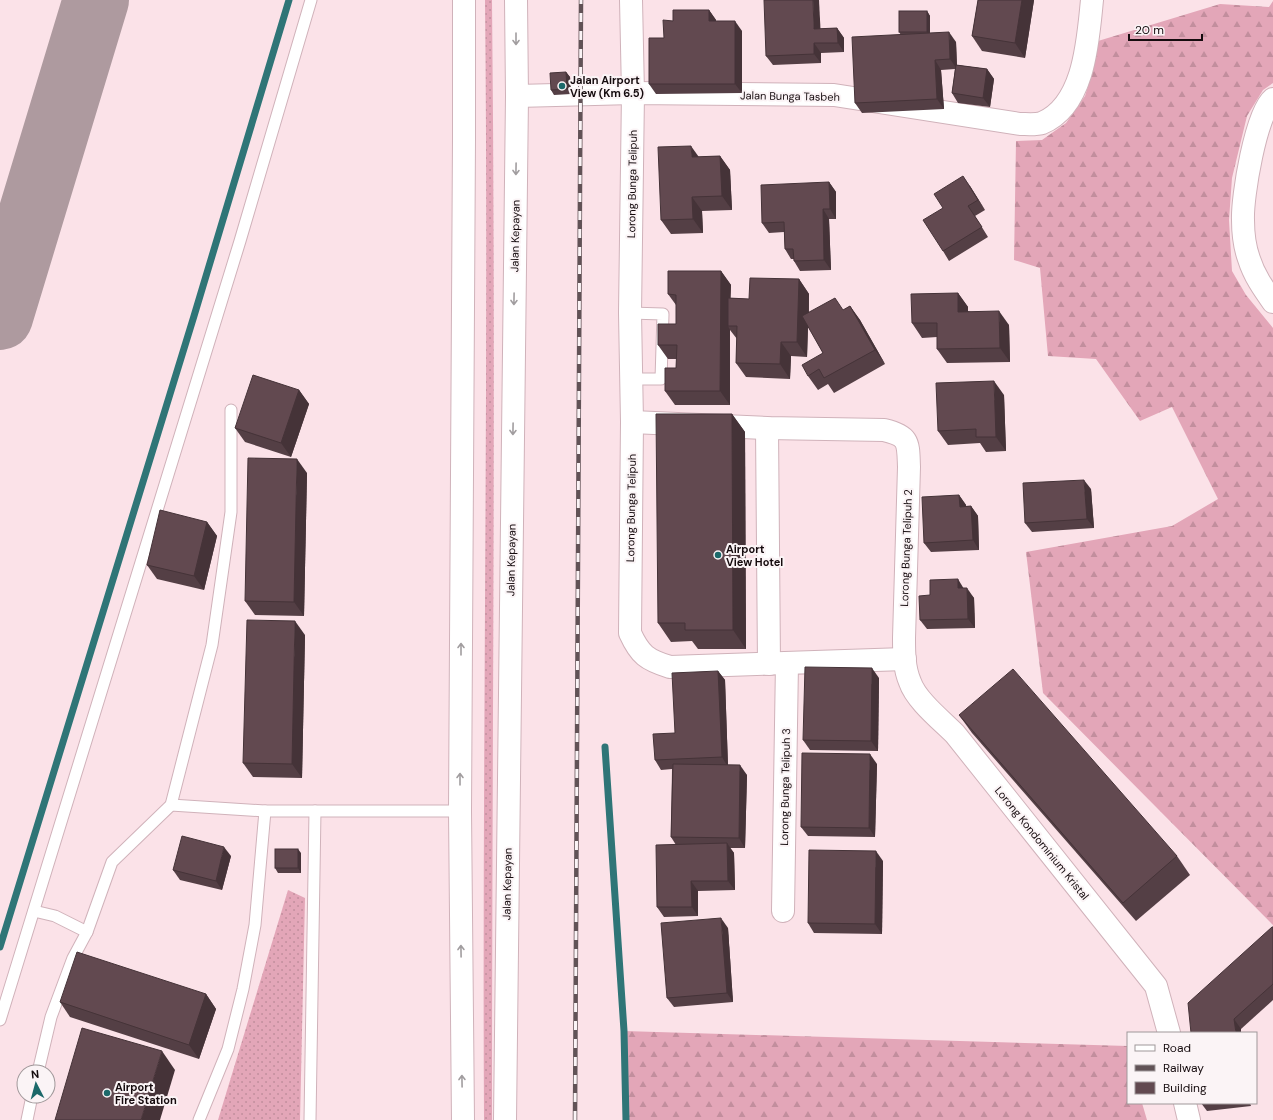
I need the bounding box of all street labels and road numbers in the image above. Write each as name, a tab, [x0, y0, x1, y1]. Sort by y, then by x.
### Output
street label: Jalan Bunga Tasbeh	[740, 88, 840, 104]
street label: Lorong Bunga Telipuh	[624, 130, 640, 238]
street label: Jalan Kepayan	[507, 200, 523, 272]
street label: Lorong Bunga Telipuh	[623, 454, 639, 562]
street label: Lorong Bunga Telipuh 2	[897, 489, 915, 607]
street label: Jalan Kepayan	[503, 524, 519, 596]
street label: Lorong Bunga Telipuh 3	[777, 728, 793, 846]
street label: Lorong Kondominium Kristal	[992, 784, 1092, 902]
street label: Jalan Kepayan	[499, 848, 515, 920]

